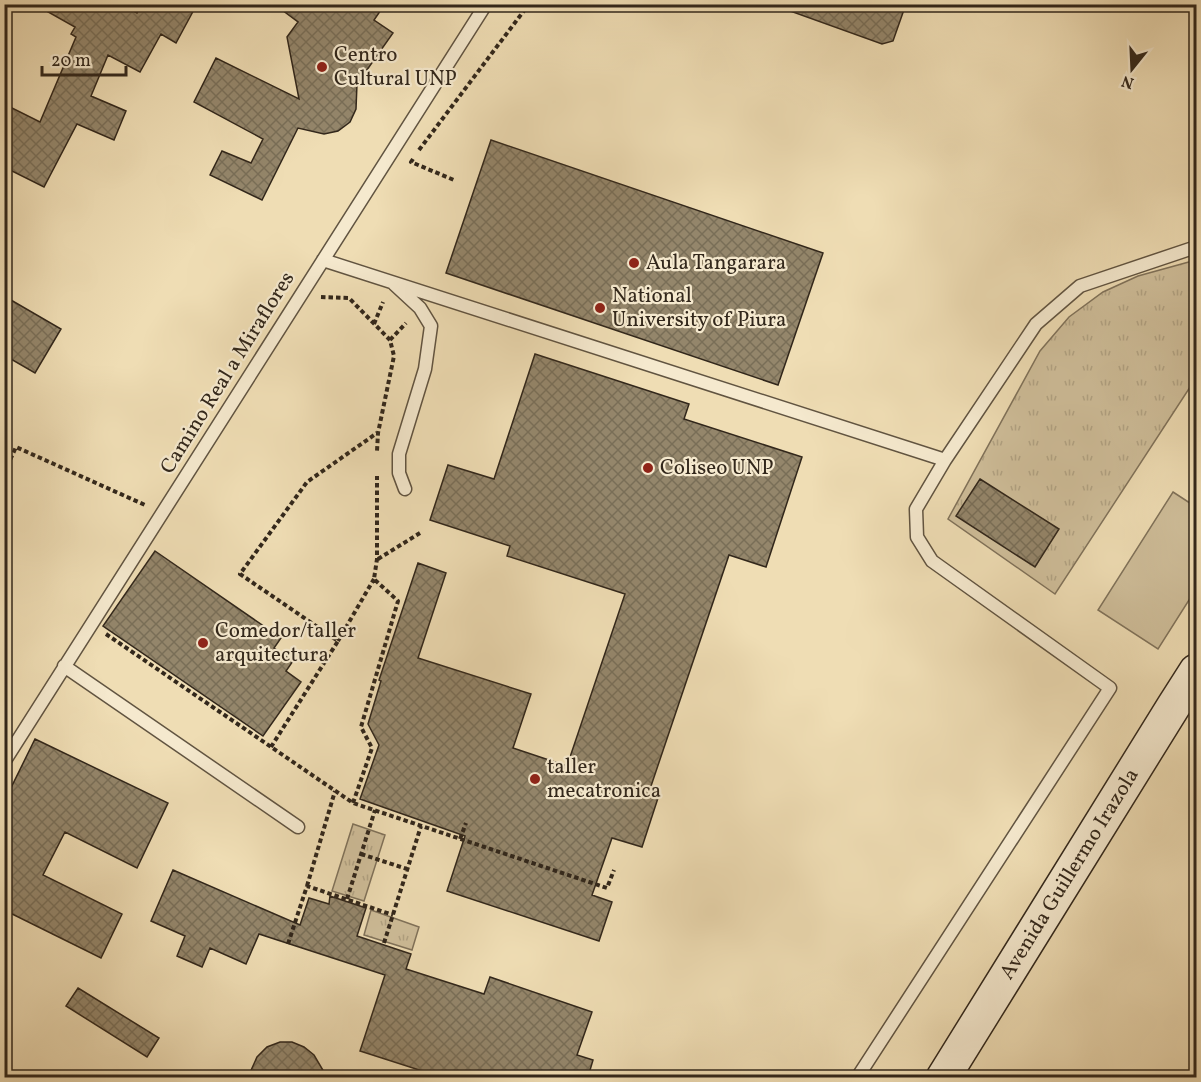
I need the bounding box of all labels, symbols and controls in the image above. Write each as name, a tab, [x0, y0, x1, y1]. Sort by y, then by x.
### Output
scale bar	[42, 39, 126, 77]
north arrow	[1102, 39, 1162, 99]
place label: Centro Cultural UNP	[334, 41, 457, 94]
text: 20 m	[51, 49, 91, 74]
marker: Centro Cultural UNP	[315, 60, 329, 74]
text: N	[1119, 69, 1137, 94]
place label: Aula Tangarara	[646, 249, 786, 278]
marker: Aula Tangarara	[627, 256, 641, 270]
street label: Camino Real a Miraflores	[154, 266, 302, 480]
place label: National University of Piura	[612, 282, 787, 335]
marker: National University of Piura	[593, 301, 607, 315]
place label: Coliseo UNP	[660, 454, 774, 483]
marker: Coliseo UNP	[641, 461, 655, 475]
place label: Comedor/taller arquitectura	[215, 617, 356, 670]
marker: Comedor/taller arquitectura	[196, 636, 210, 650]
place label: taller mecatronica	[547, 753, 661, 806]
street label: Avenida Guillermo Irazola	[993, 763, 1146, 985]
marker: taller mecatronica	[528, 772, 542, 786]

